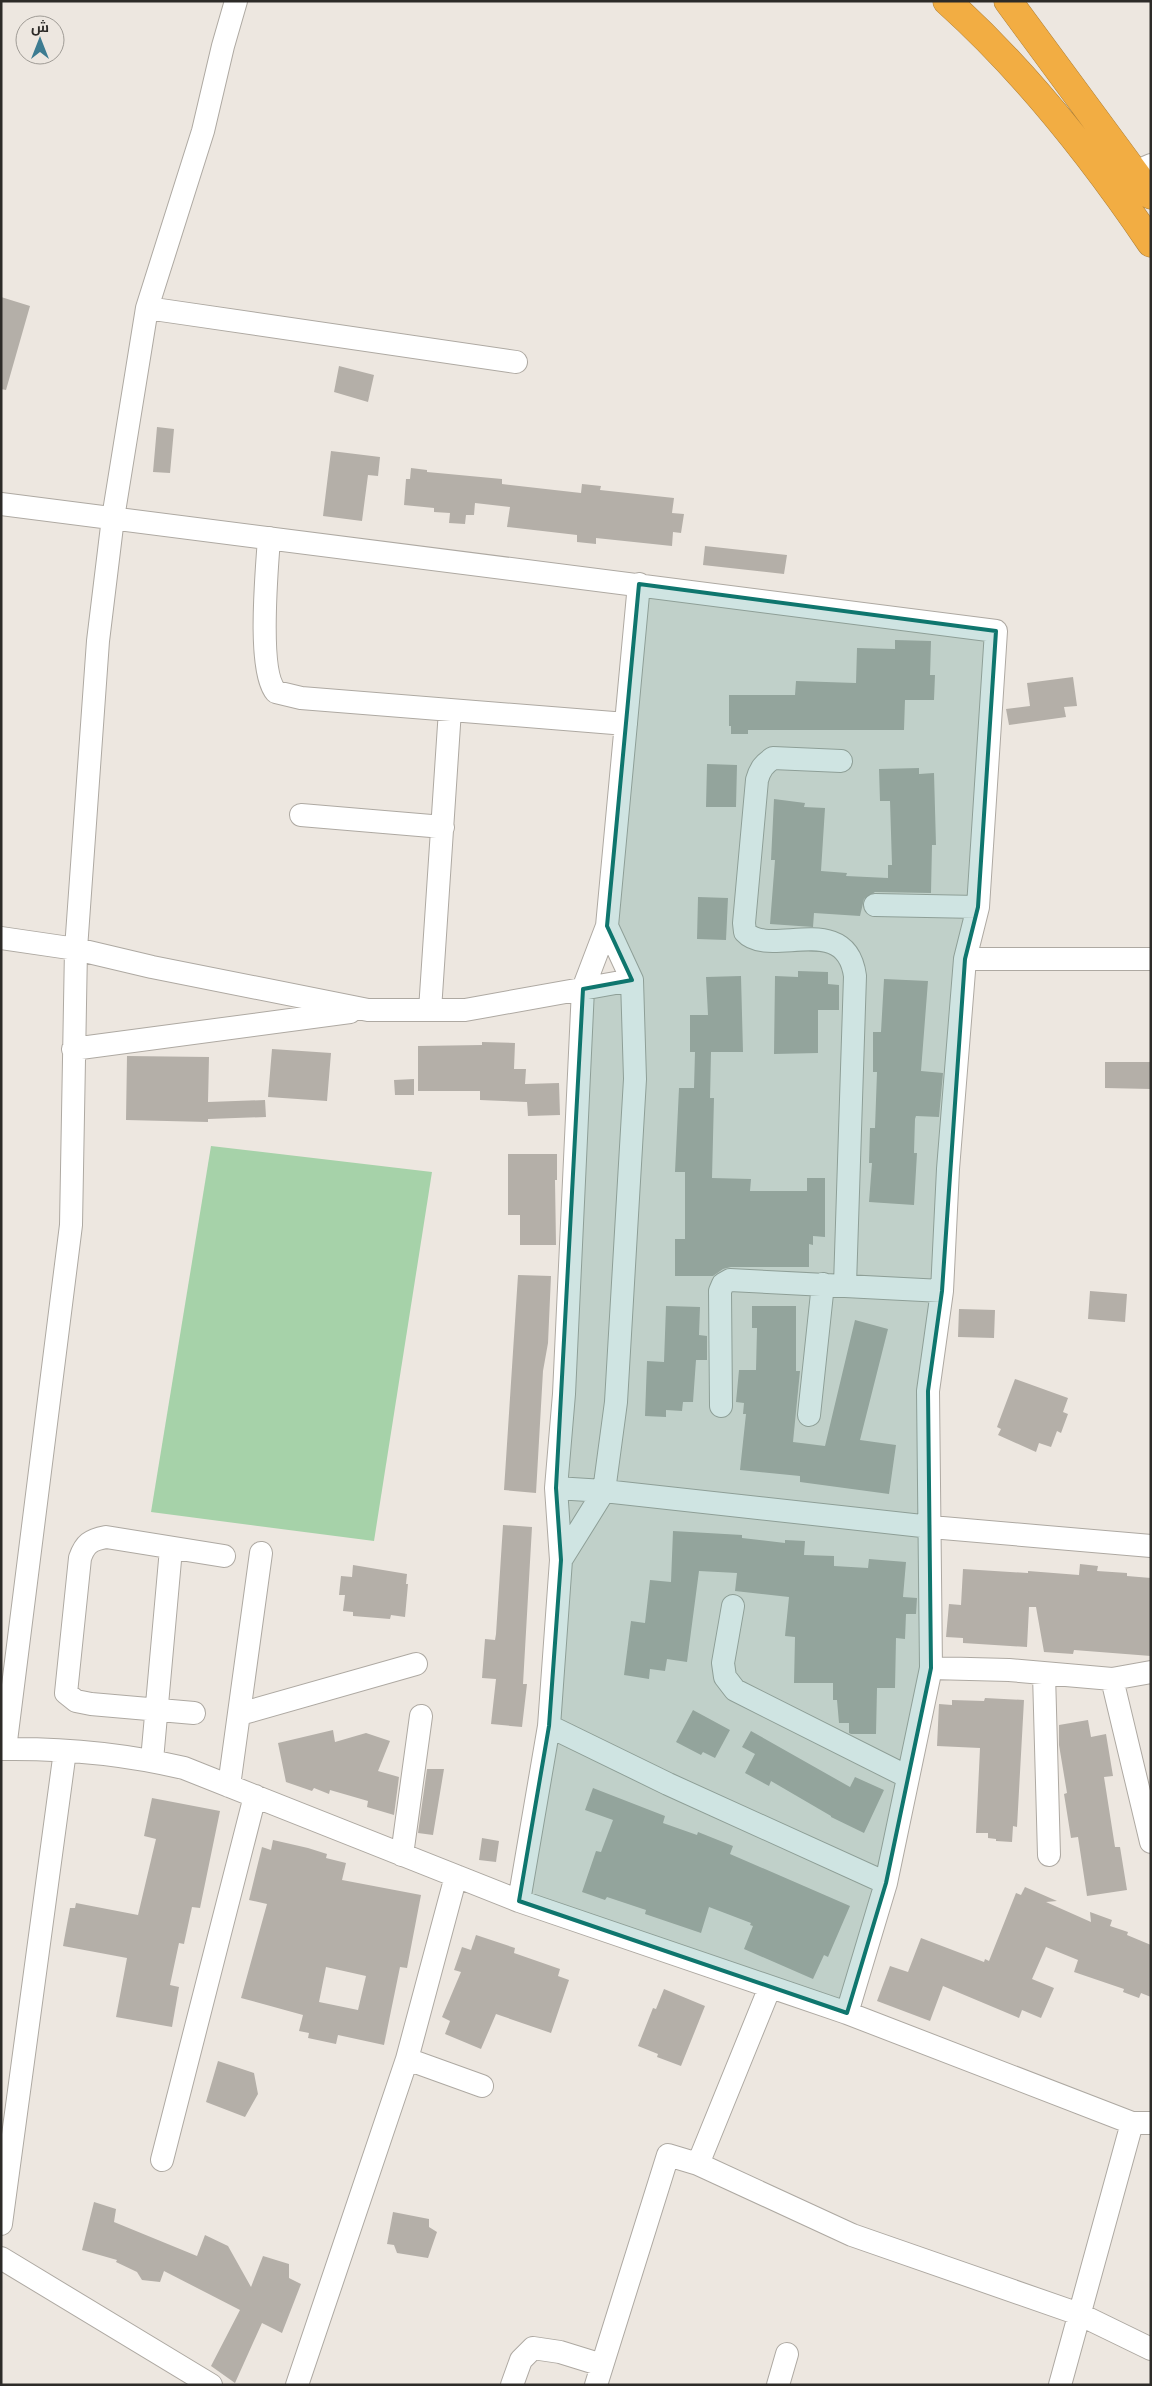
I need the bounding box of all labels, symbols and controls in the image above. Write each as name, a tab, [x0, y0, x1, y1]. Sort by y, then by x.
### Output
north arrow	[15, 15, 65, 65]
text: ش	[31, 19, 49, 36]

